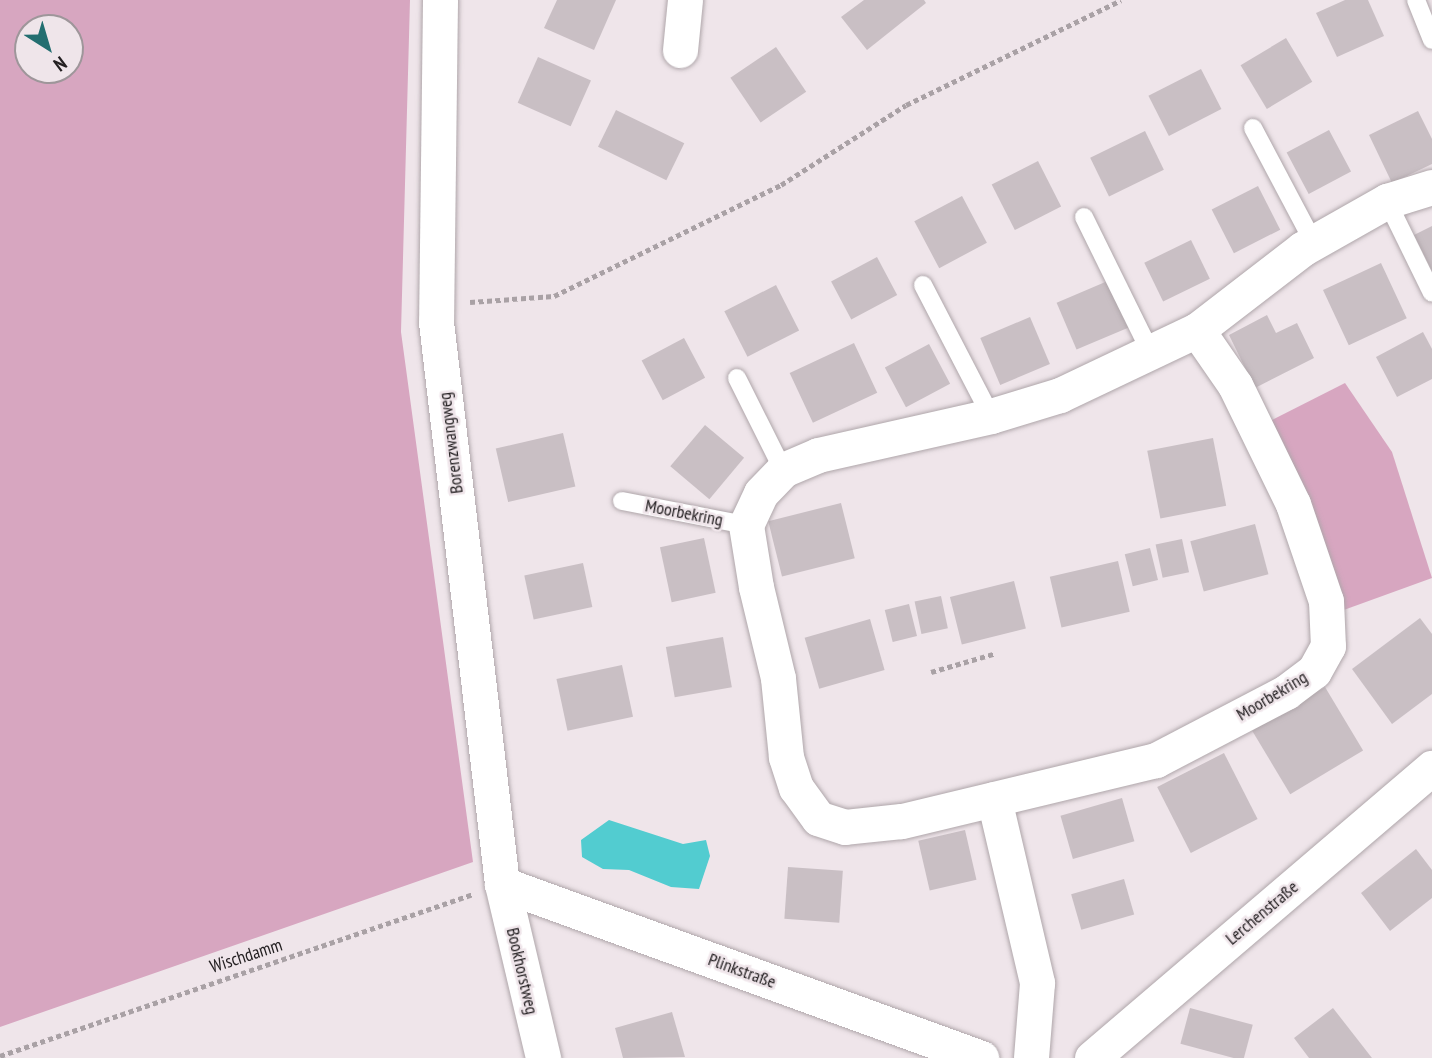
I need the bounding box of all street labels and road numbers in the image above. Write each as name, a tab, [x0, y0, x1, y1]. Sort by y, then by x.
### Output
street label: Borenzwangweg	[434, 391, 468, 495]
street label: Moorbekring	[643, 495, 725, 531]
street label: Moorbekring	[1233, 666, 1311, 726]
street label: Lerchenstraße	[1221, 876, 1303, 950]
street label: Bookhorstweg	[502, 926, 542, 1016]
street label: Wischdamm	[207, 934, 285, 978]
street label: Plinkstraße	[705, 949, 779, 993]

